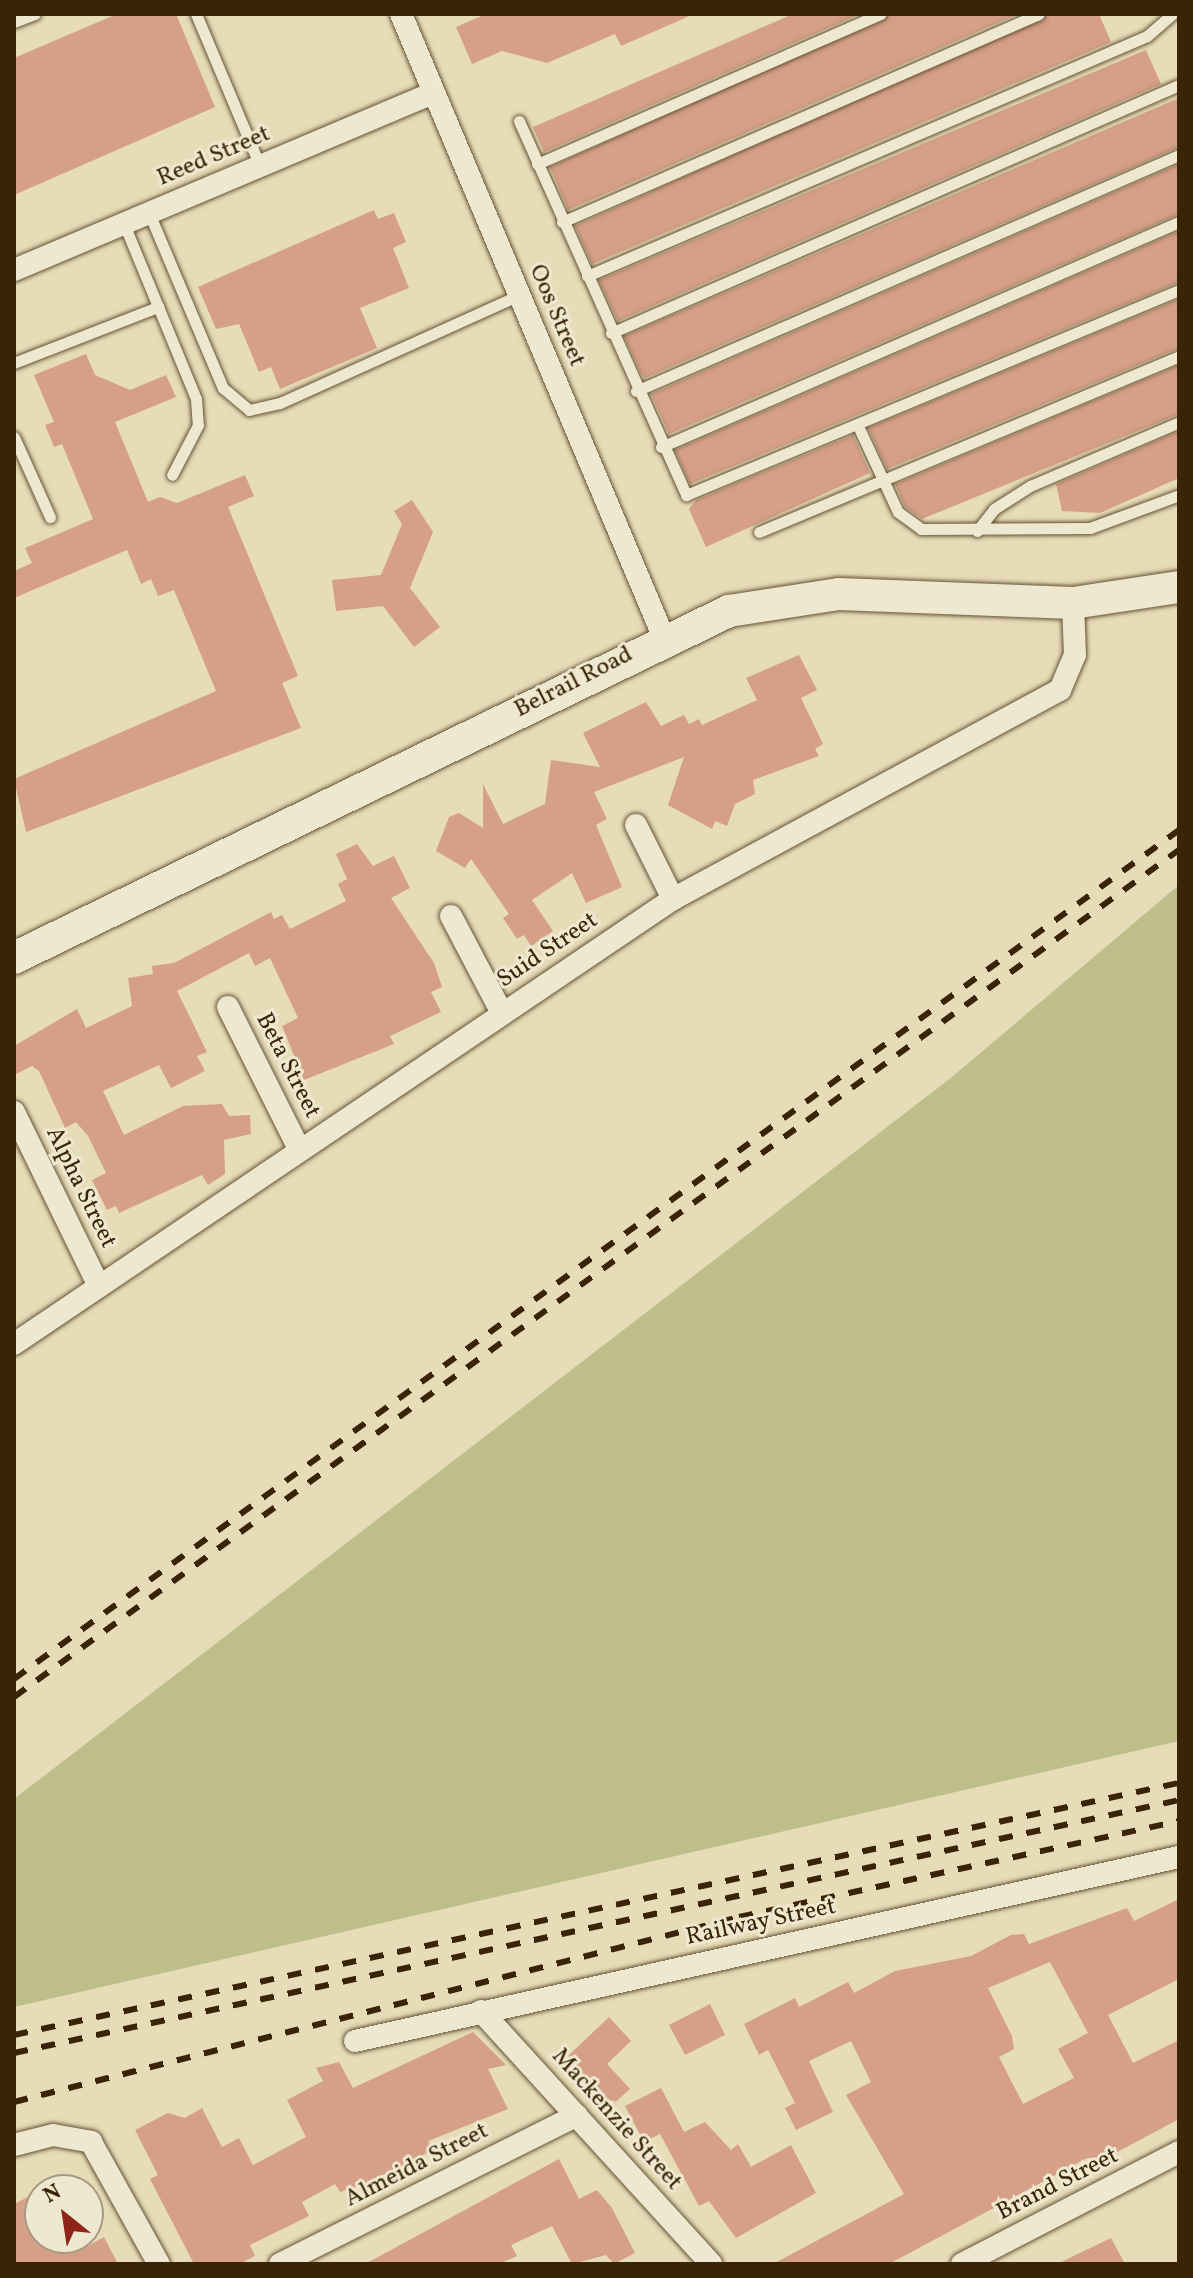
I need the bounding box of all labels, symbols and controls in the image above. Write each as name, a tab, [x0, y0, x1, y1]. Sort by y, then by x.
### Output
street label: Reed Street	[153, 120, 275, 194]
street label: Oos Street	[522, 261, 590, 371]
street label: Belrail Road	[510, 641, 638, 725]
street label: Suid Street	[492, 907, 604, 995]
street label: Beta Street	[248, 1008, 326, 1124]
street label: Alpha Street	[38, 1123, 122, 1253]
street label: Railway Street	[683, 1893, 839, 1953]
street label: Mackenzie Street	[545, 2043, 687, 2197]
street label: Almeida Street	[340, 2118, 494, 2214]
street label: Brand Street	[992, 2142, 1124, 2228]
north arrow	[24, 2174, 104, 2254]
text: N	[38, 2177, 67, 2212]

